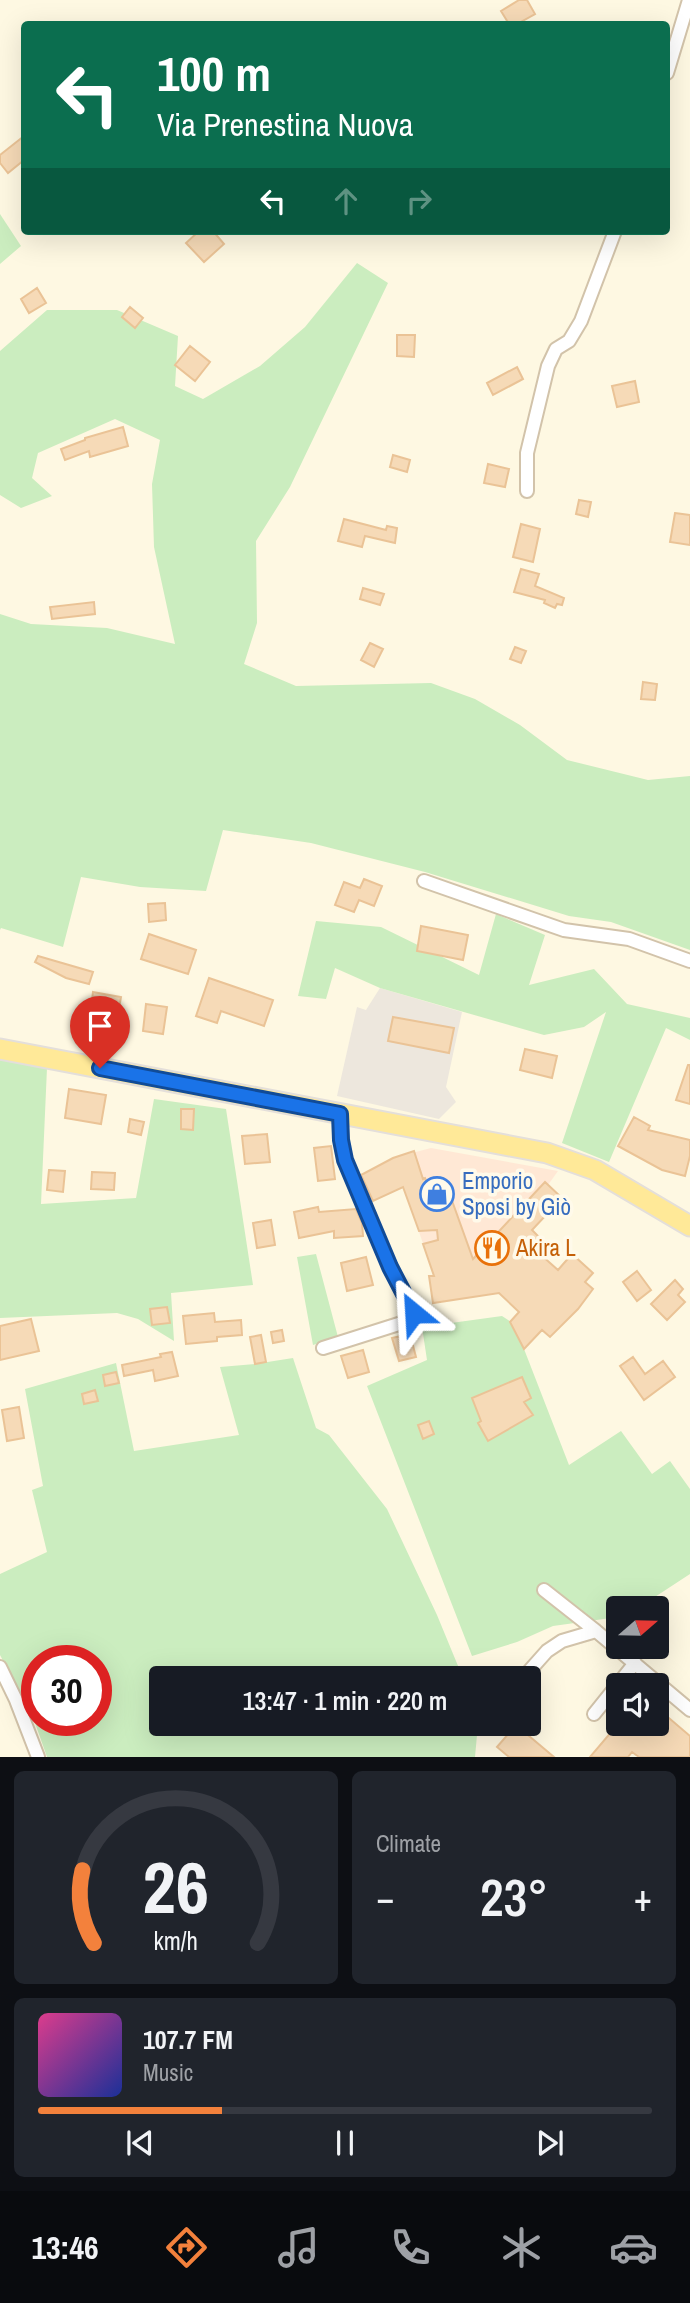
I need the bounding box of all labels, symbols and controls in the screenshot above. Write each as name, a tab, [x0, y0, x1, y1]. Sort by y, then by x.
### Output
text: 100 m	[157, 40, 271, 106]
icon: left	[42, 49, 133, 140]
text: Via Prenestina Nuova	[157, 103, 413, 146]
icon: left	[254, 182, 292, 220]
icon: ahead	[327, 182, 365, 220]
icon: right	[400, 182, 438, 220]
pin	[70, 996, 130, 1068]
icon: arrive	[81, 1007, 119, 1045]
place label: Emporio Sposi by Giò	[462, 1165, 571, 1222]
shop icon: Emporio Sposi by Giò	[418, 1175, 456, 1213]
restaurant icon: Akira L	[473, 1229, 511, 1267]
place label: Akira L	[515, 1232, 576, 1263]
position arrow	[377, 1276, 451, 1350]
north arrow	[606, 1596, 668, 1659]
map controls	[606, 1596, 669, 1736]
speed limit sign: 30	[21, 1645, 112, 1736]
button: sound	[606, 1673, 669, 1736]
text: 13:47 · 1 min · 220 m	[243, 1683, 447, 1718]
text: Climate	[376, 1828, 441, 1859]
text: 26	[143, 1839, 209, 1937]
text: 23°	[480, 1862, 548, 1932]
text: −	[376, 1872, 394, 1923]
text: +	[634, 1872, 652, 1923]
text: km/h	[154, 1924, 198, 1958]
text: 107.7 FM	[143, 2022, 233, 2057]
text: Music	[143, 2057, 193, 2088]
icon: previous	[121, 2124, 159, 2162]
icon: pause	[326, 2124, 364, 2162]
icon: next	[531, 2124, 569, 2162]
icon: directions	[162, 2223, 211, 2272]
icon: music	[274, 2223, 323, 2272]
icon: phone	[386, 2223, 435, 2272]
icon: climate	[497, 2223, 546, 2272]
icon: car	[609, 2223, 658, 2272]
text: 13:46	[31, 2226, 99, 2269]

